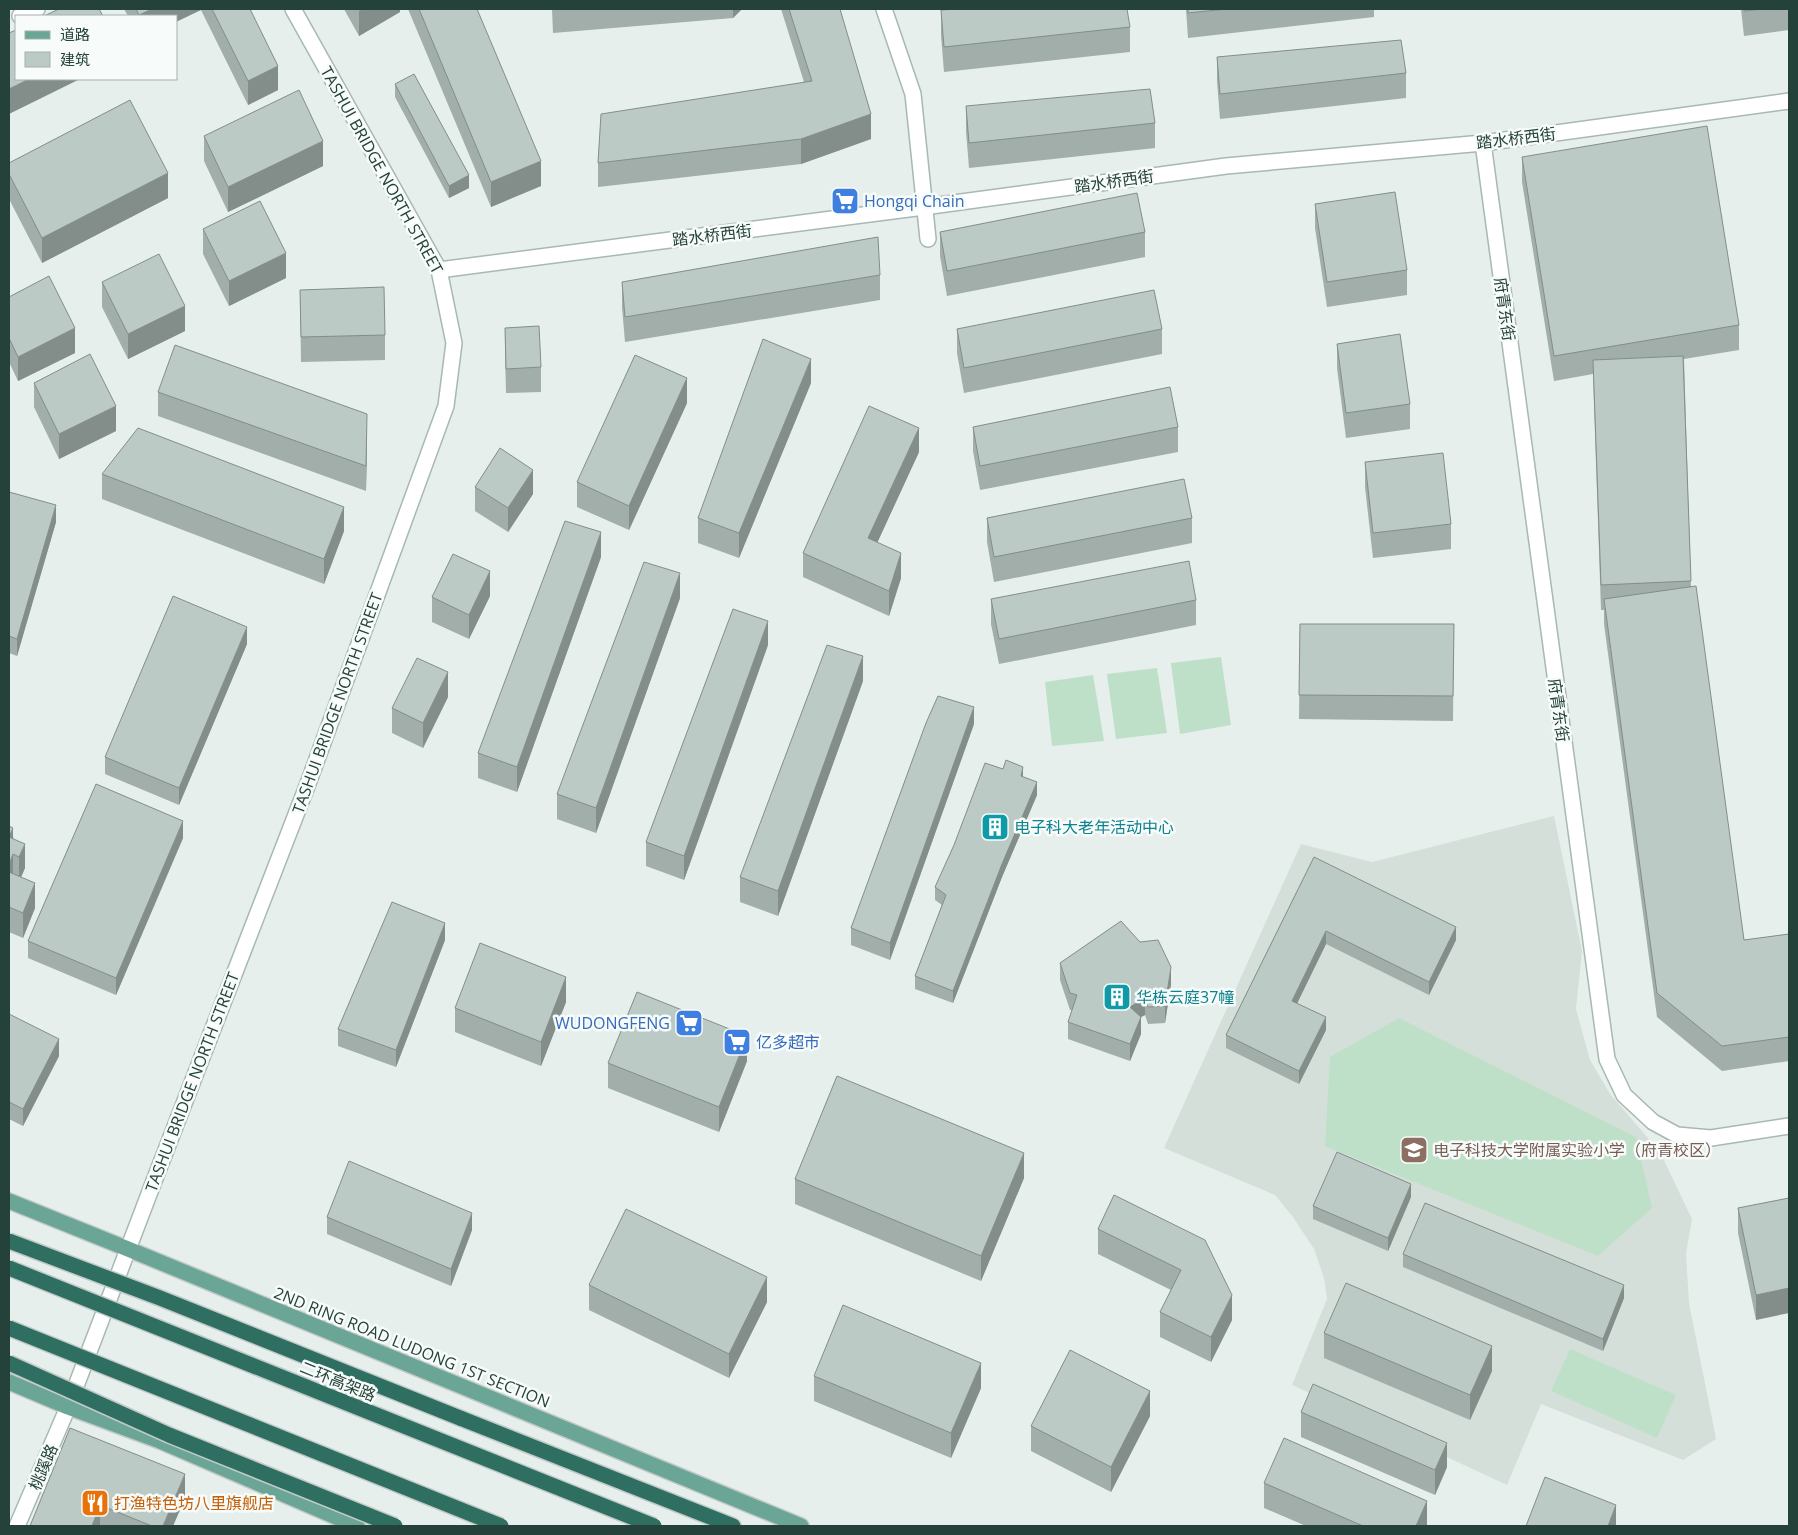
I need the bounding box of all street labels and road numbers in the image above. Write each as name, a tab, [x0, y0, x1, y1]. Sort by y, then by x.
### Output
street label: TASHUI BRIDGE NORTH STREET	[316, 62, 448, 278]
street label: 踏水桥西街	[1475, 122, 1557, 154]
street label: 踏水桥西街	[1073, 165, 1155, 197]
street label: 踏水桥西街	[671, 219, 753, 251]
street label: 府青东街	[1490, 276, 1520, 342]
street label: TASHUI BRIDGE NORTH STREET	[287, 589, 387, 817]
street label: 府青东街	[1544, 677, 1574, 743]
street label: TASHUI BRIDGE NORTH STREET	[140, 969, 244, 1195]
street label: 2ND RING ROAD LUDONG 1ST SECTION	[271, 1281, 553, 1413]
street label: 二环高架路	[297, 1356, 379, 1406]
street label: 桃蹊路	[23, 1441, 63, 1493]

